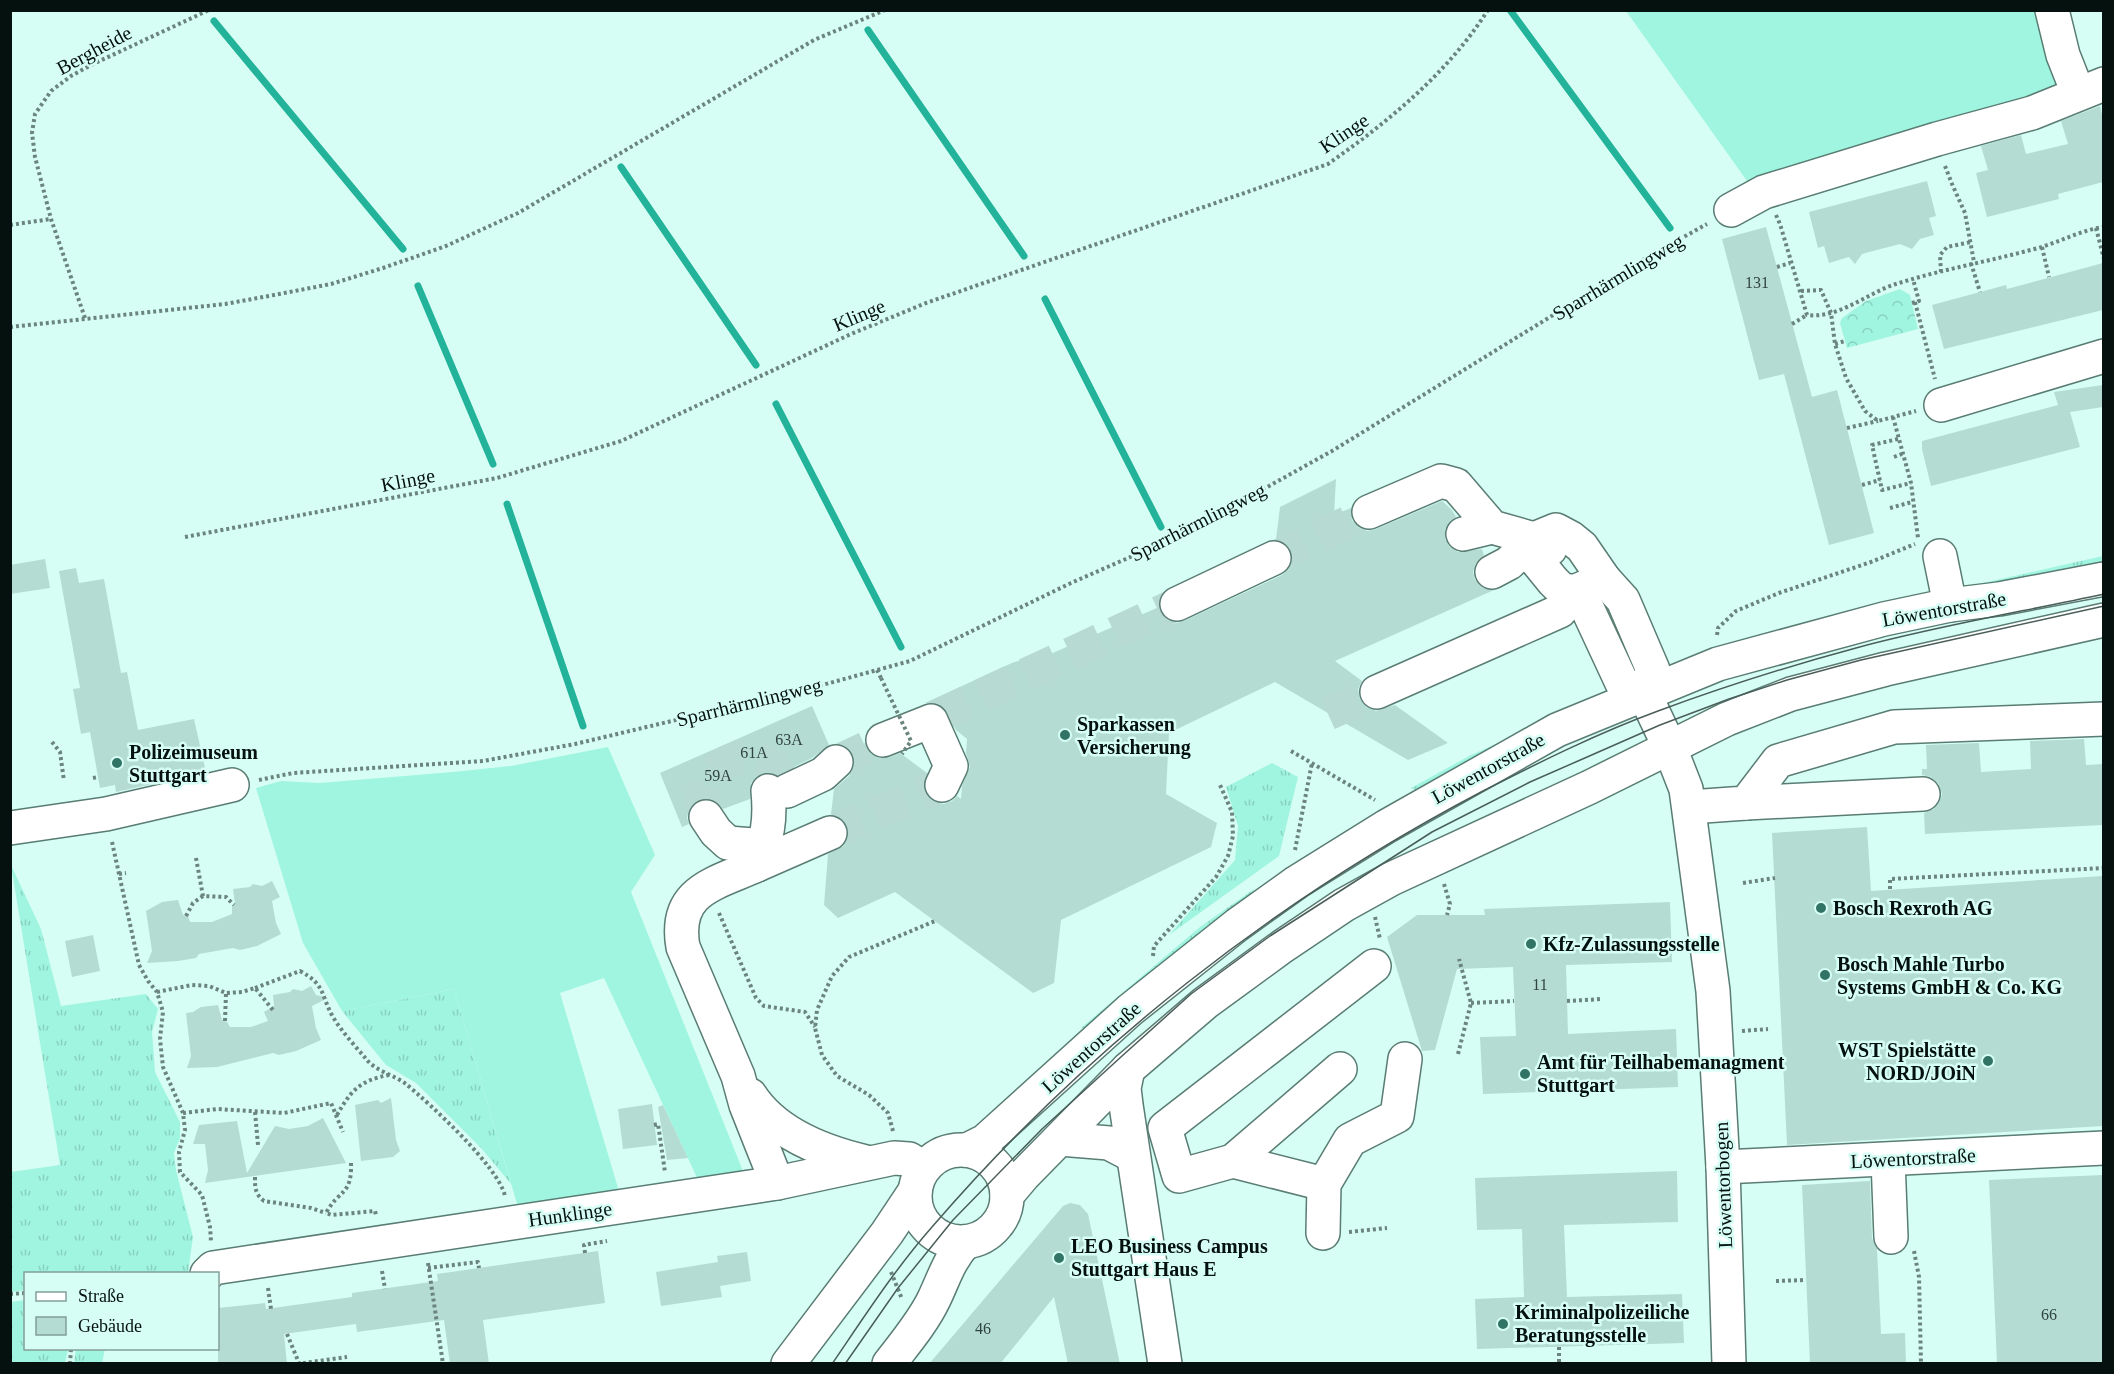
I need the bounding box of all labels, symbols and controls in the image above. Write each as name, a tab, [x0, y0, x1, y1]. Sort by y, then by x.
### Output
street label: Bergheide	[53, 21, 136, 80]
street label: Klinge	[1315, 109, 1373, 158]
street label: Sparrhärmlingweg	[1549, 229, 1688, 326]
house number: 131	[1745, 274, 1769, 291]
street label: Klinge	[830, 294, 889, 337]
street label: Klinge	[379, 464, 437, 497]
street label: Sparrhärmlingweg	[1127, 478, 1270, 566]
street label: Löwentorstraße	[1880, 587, 2008, 631]
street label: Sparrhärmlingweg	[674, 673, 824, 732]
place label: Sparkassen Versicherung	[1077, 713, 1191, 759]
marker: Sparkassen Versicherung	[1058, 728, 1072, 742]
street label: Löwentorstraße	[1428, 728, 1548, 808]
house number: 63A	[775, 731, 803, 748]
place label: Polizeimuseum Stuttgart	[129, 741, 258, 787]
house number: 61A	[740, 744, 768, 761]
marker: Polizeimuseum Stuttgart	[110, 756, 124, 770]
house number: 59A	[704, 767, 732, 784]
place label: Bosch Rexroth AG	[1833, 897, 1993, 919]
marker: Bosch Rexroth AG	[1814, 901, 1828, 915]
place label: Kfz-Zulassungsstelle	[1543, 933, 1720, 956]
marker: Kfz-Zulassungsstelle	[1524, 937, 1538, 951]
place label: Bosch Mahle Turbo Systems GmbH & Co. KG	[1837, 953, 2062, 999]
marker: Bosch Mahle Turbo Systems GmbH & Co. KG	[1818, 968, 1832, 982]
house number: 11	[1532, 976, 1548, 993]
street label: Löwentorstraße	[1037, 997, 1145, 1097]
place label: WST Spielstätte NORD/JOiN	[1838, 1039, 1977, 1084]
place label: Amt für Teilhabemanagment Stuttgart	[1537, 1051, 1785, 1097]
marker: WST Spielstätte NORD/JOiN	[1981, 1054, 1995, 1068]
marker: Amt für Teilhabemanagment Stuttgart	[1518, 1067, 1532, 1081]
street label: Löwentorbogen	[1710, 1121, 1737, 1249]
street label: Löwentorstraße	[1850, 1144, 1976, 1172]
street label: Hunklinge	[527, 1197, 614, 1232]
place label: LEO Business Campus Stuttgart Haus E	[1071, 1235, 1268, 1281]
marker: LEO Business Campus Stuttgart Haus E	[1052, 1251, 1066, 1265]
legend	[24, 1272, 219, 1350]
text: Straße	[78, 1286, 124, 1306]
place label: Kriminalpolizeiliche Beratungsstelle	[1515, 1301, 1690, 1347]
house number: 66	[2041, 1306, 2057, 1323]
text: Gebäude	[78, 1316, 142, 1336]
marker: Kriminalpolizeiliche Beratungsstelle	[1496, 1317, 1510, 1331]
house number: 46	[975, 1320, 991, 1337]

